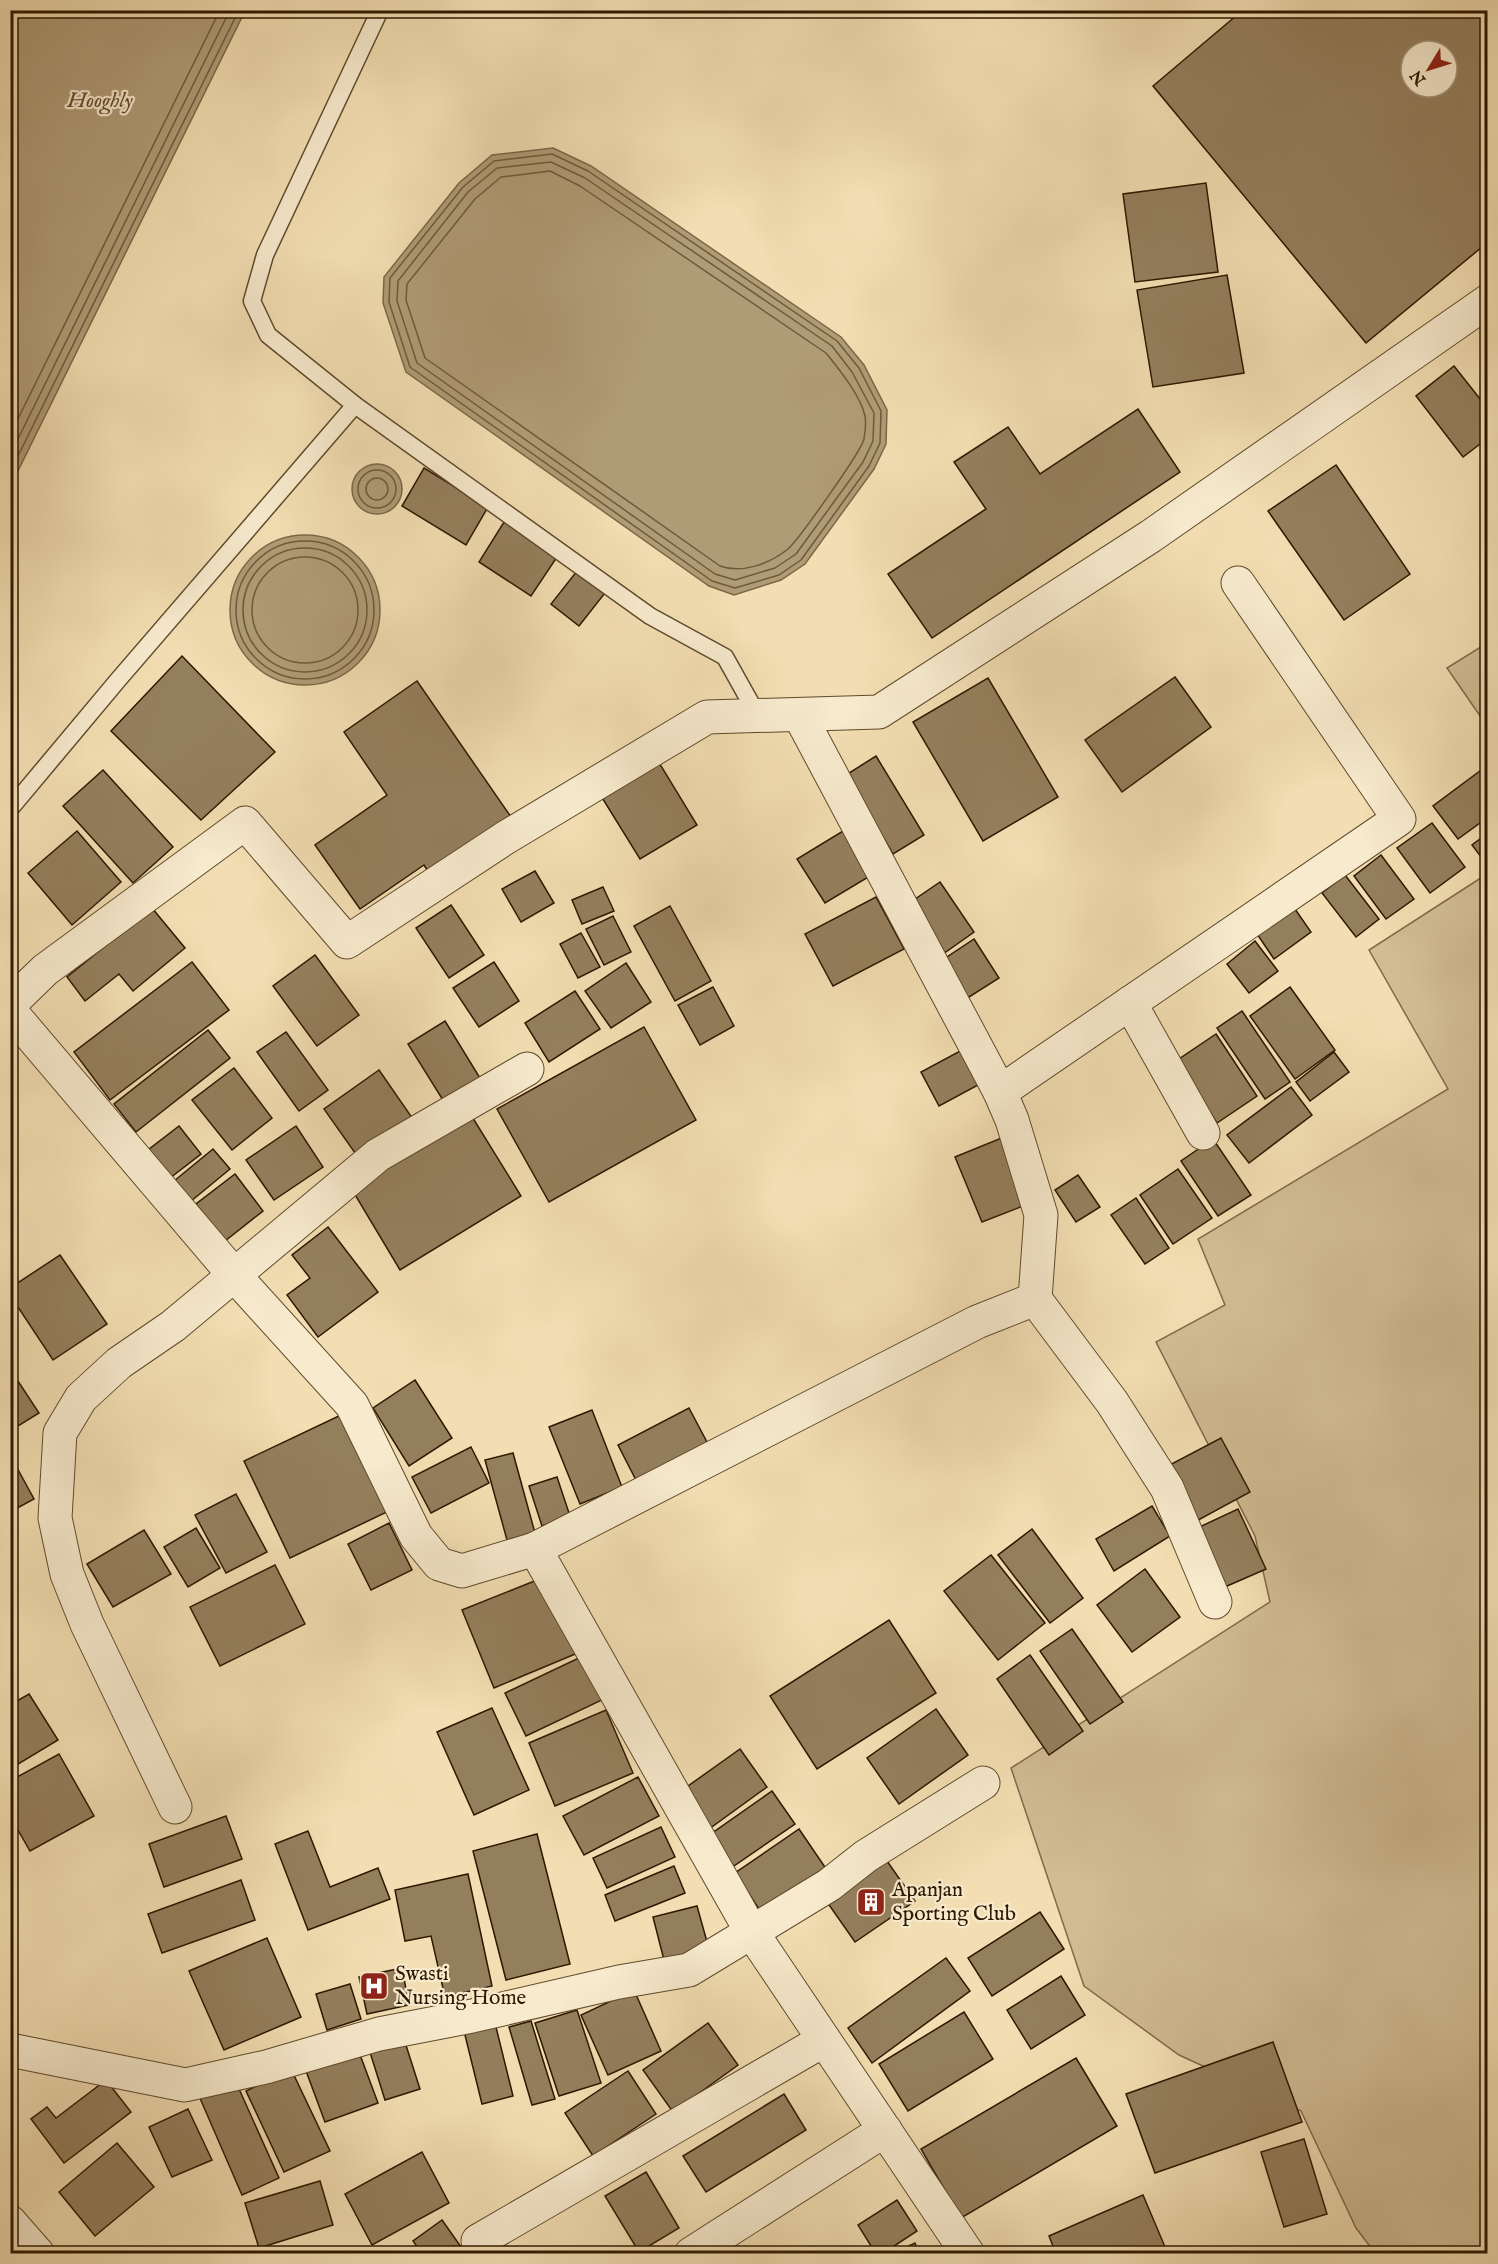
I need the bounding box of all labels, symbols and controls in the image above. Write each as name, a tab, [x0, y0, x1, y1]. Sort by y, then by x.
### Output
north arrow	[1399, 39, 1459, 99]
text: N	[1407, 65, 1432, 89]
water label: Hooghly	[66, 87, 133, 115]
place label: Apanjan Sporting Club	[891, 1877, 1016, 1928]
building icon: Apanjan Sporting Club	[855, 1886, 887, 1918]
place label: Swasti Nursing Home	[395, 1961, 527, 2012]
hospital icon: Swasti Nursing Home	[358, 1970, 390, 2002]

